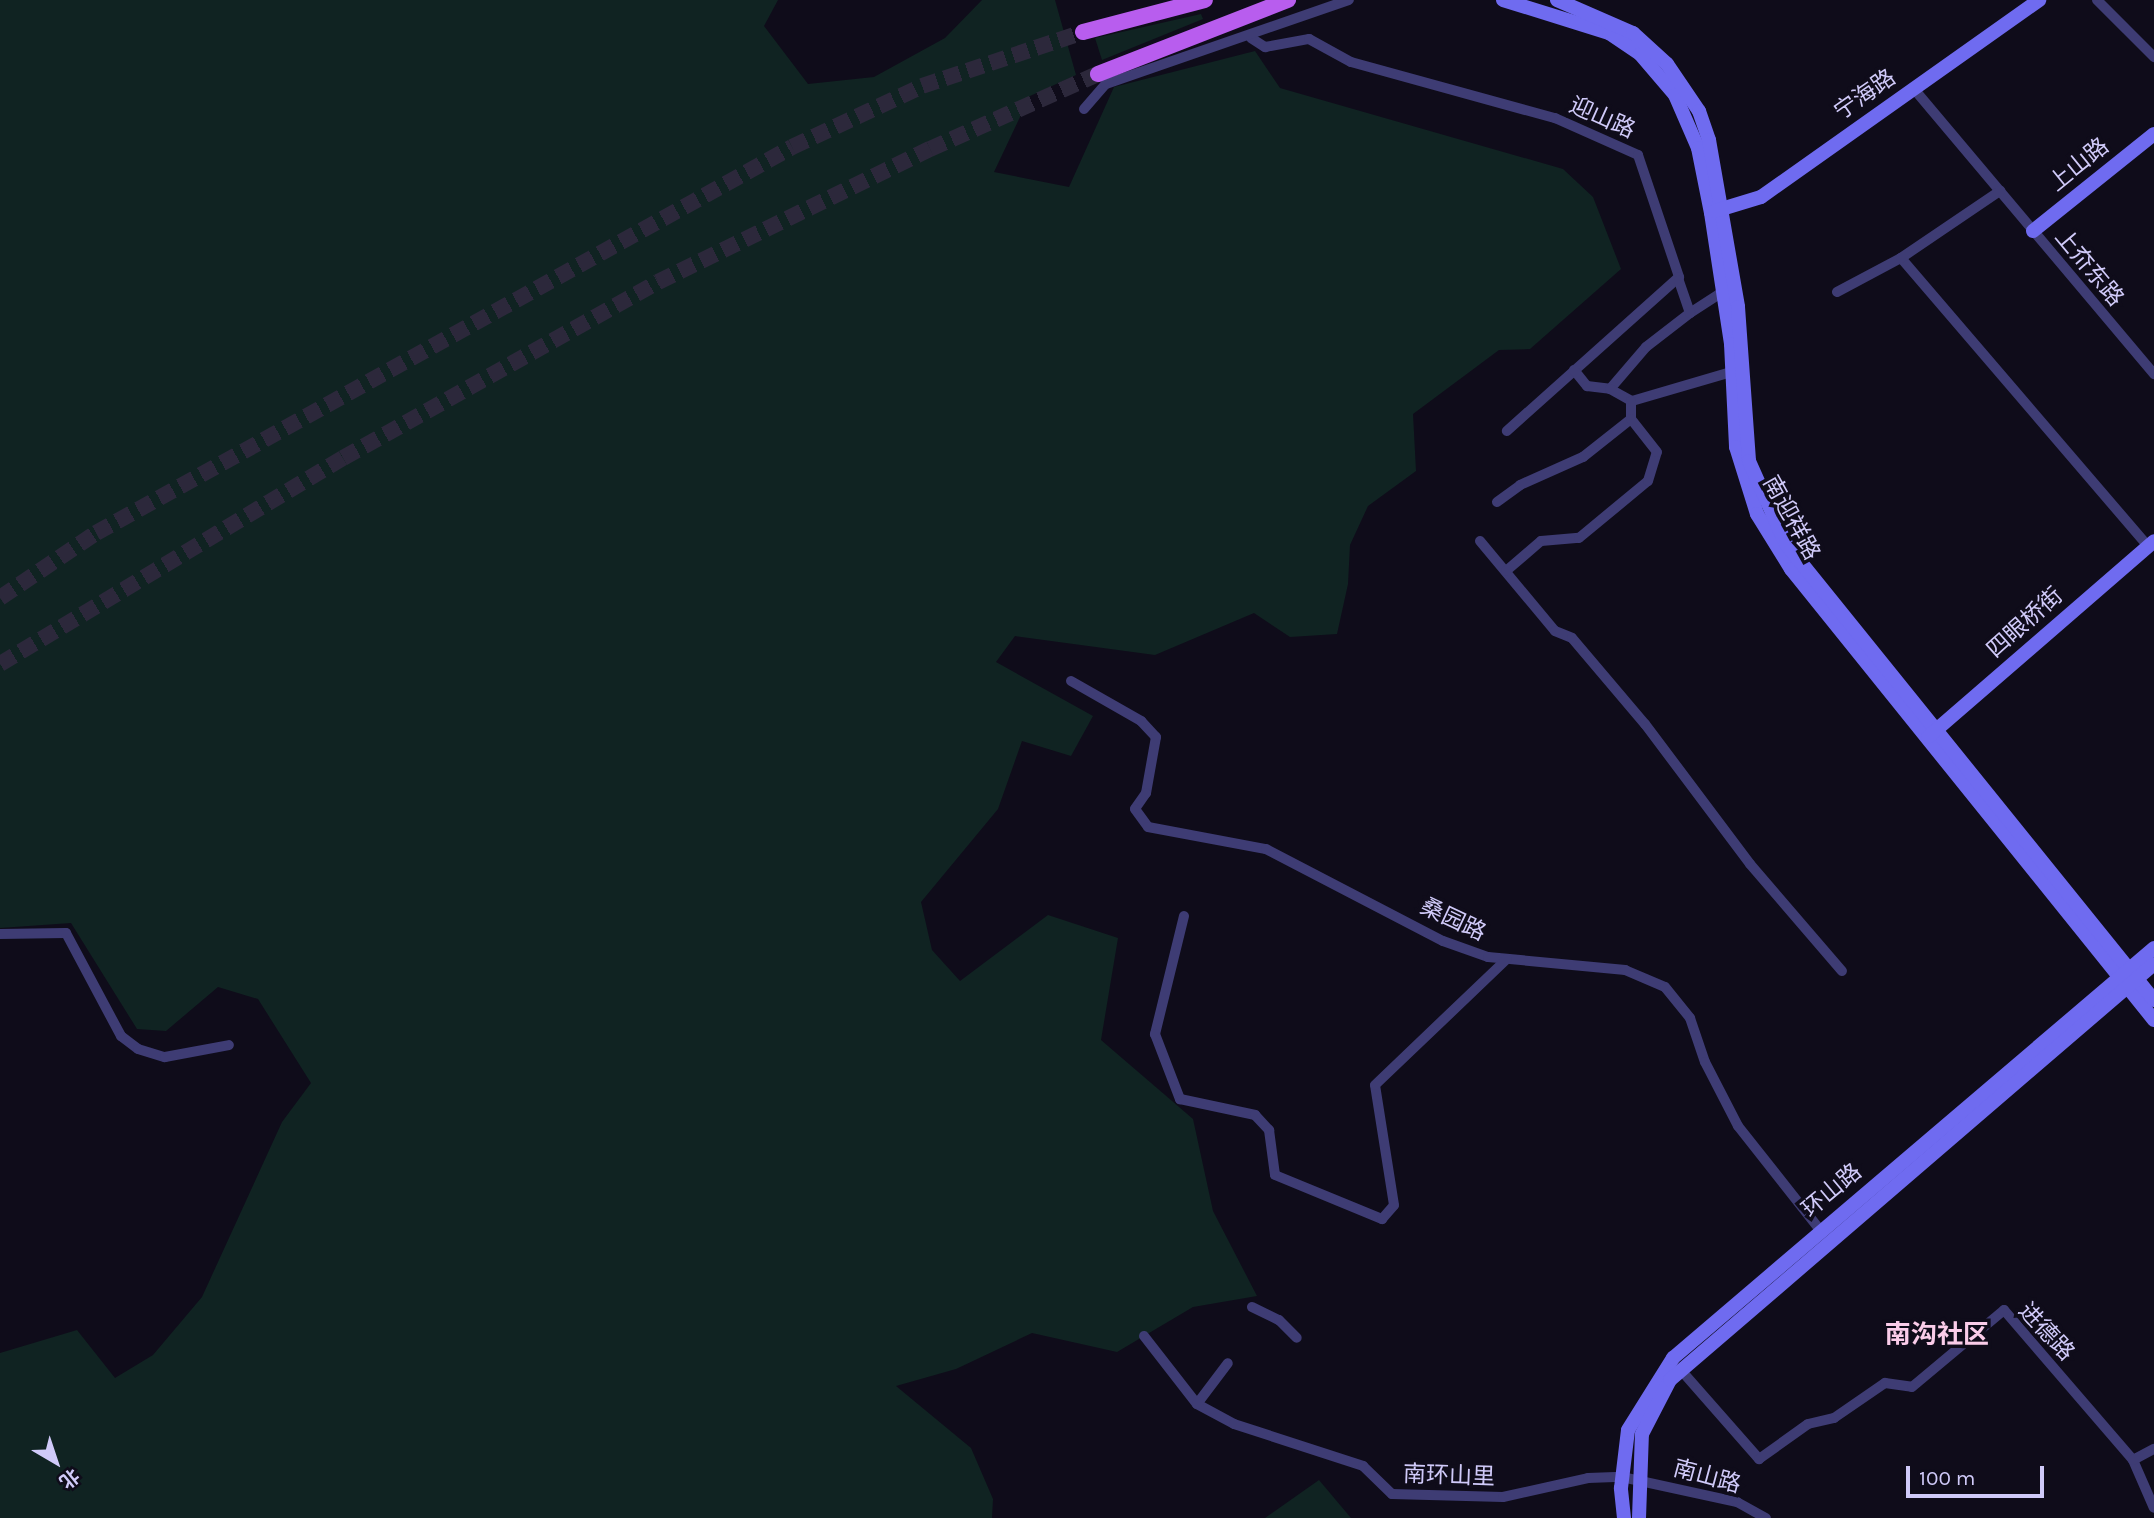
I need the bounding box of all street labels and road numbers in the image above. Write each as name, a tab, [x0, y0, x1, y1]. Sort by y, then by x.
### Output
street label: 宁海路	[1829, 64, 1901, 126]
street label: 迎山路	[1565, 91, 1639, 145]
street label: 上山路	[2044, 133, 2114, 197]
street label: 上夼东路	[2049, 224, 2129, 312]
street label: 南迎祥路	[1757, 471, 1825, 565]
street label: 四眼桥街	[1982, 582, 2068, 664]
street label: 桑园路	[1416, 893, 1490, 947]
street label: 环山路	[1797, 1158, 1867, 1224]
street label: 进德路	[2012, 1297, 2080, 1367]
street label: 南山路	[1670, 1455, 1744, 1499]
street label: 南环山里	[1403, 1461, 1495, 1491]

